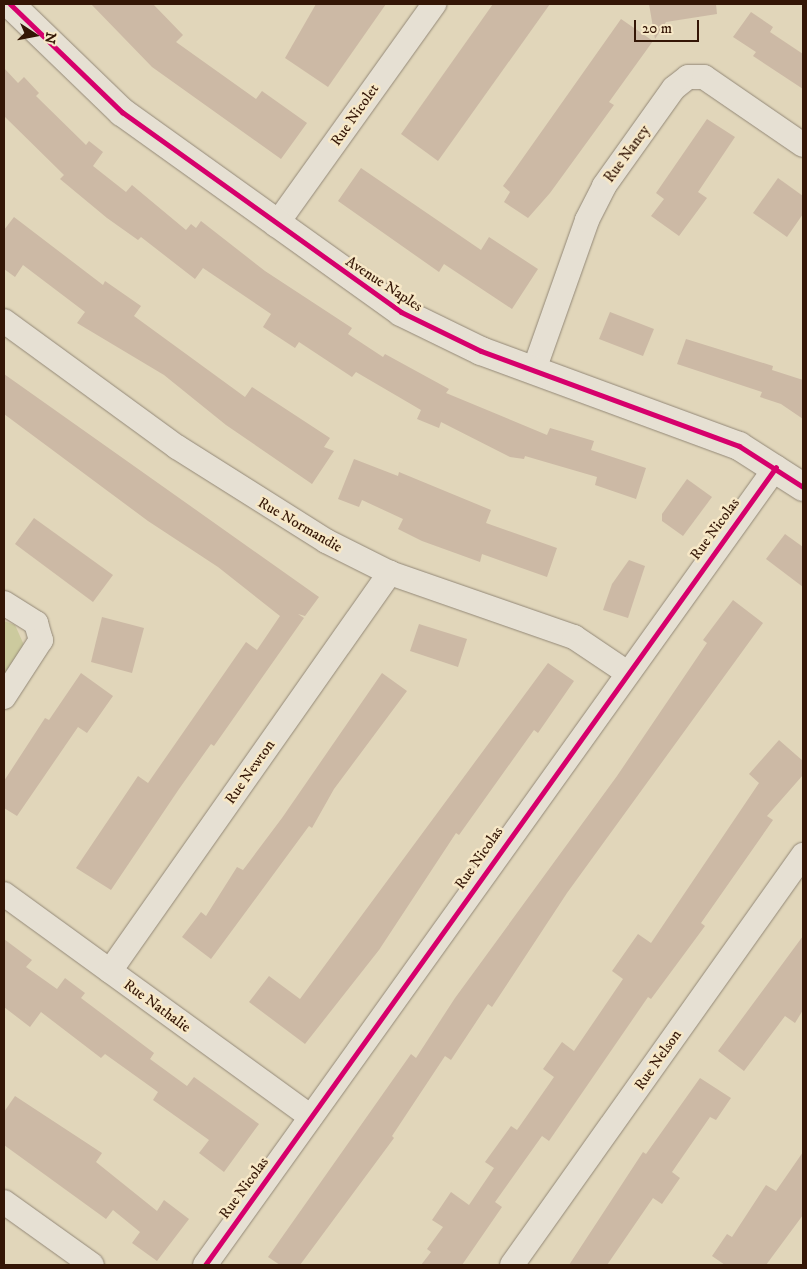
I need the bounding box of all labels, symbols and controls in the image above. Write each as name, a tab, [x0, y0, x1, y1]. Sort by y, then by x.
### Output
north arrow	[10, 10, 60, 60]
scale bar	[637, 10, 702, 42]
text: 20 m	[642, 19, 672, 38]
text: N	[40, 31, 60, 45]
street label: Rue Nicolet	[327, 81, 383, 149]
street label: Rue Nancy	[600, 122, 654, 186]
street label: Avenue Naples	[342, 253, 426, 315]
street label: Rue Normandie	[255, 494, 345, 556]
street label: Rue Nicolas	[687, 495, 743, 563]
street label: Rue Newton	[221, 736, 279, 808]
street label: Rue Nicolas	[451, 823, 507, 893]
street label: Rue Nathalie	[120, 976, 194, 1036]
street label: Rue Nelson	[631, 1026, 685, 1094]
street label: Rue Nicolas	[216, 1154, 272, 1222]

